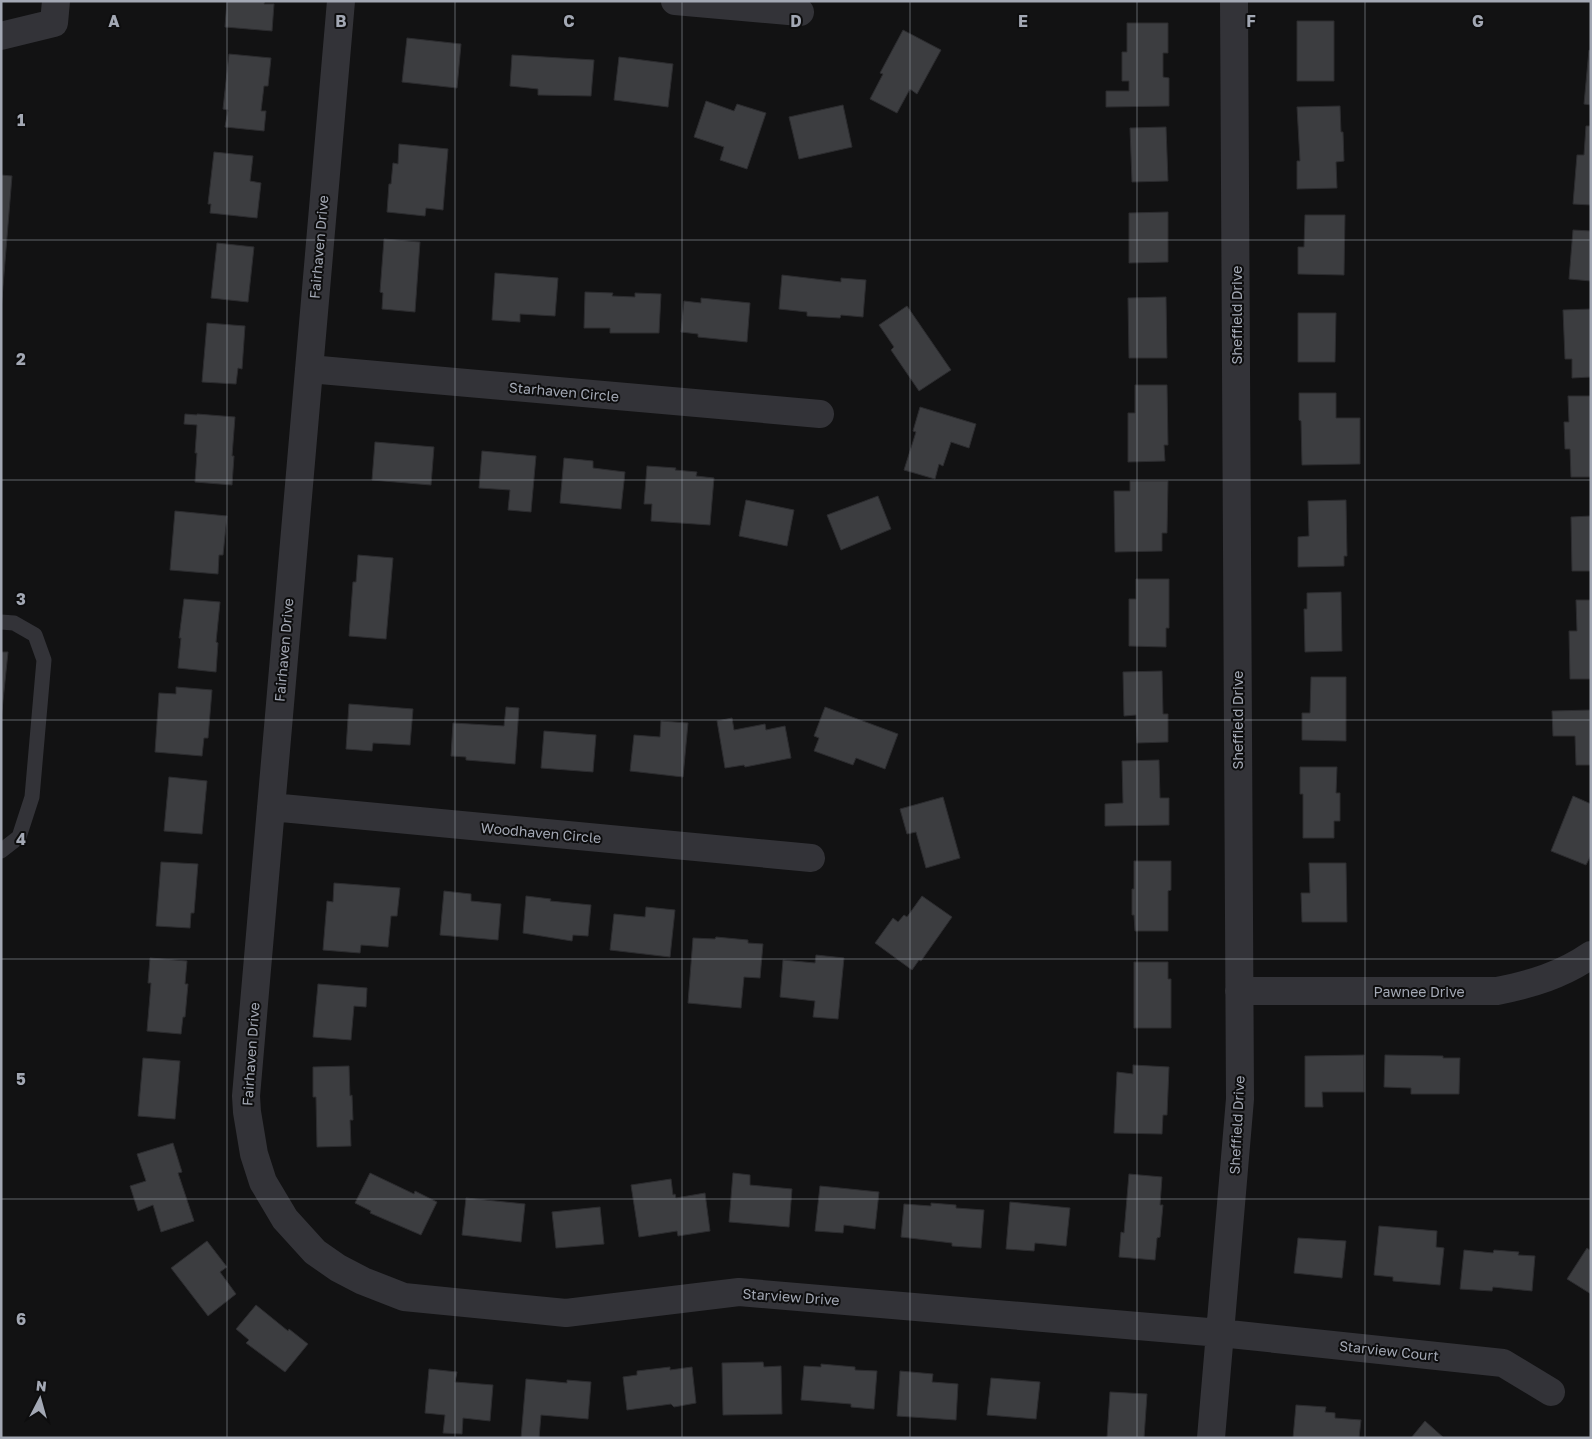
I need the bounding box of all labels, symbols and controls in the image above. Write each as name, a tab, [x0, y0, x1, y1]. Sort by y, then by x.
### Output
text: A	[108, 11, 120, 31]
text: B	[335, 11, 347, 31]
text: C	[563, 11, 575, 31]
text: D	[790, 11, 802, 31]
text: E	[1018, 11, 1028, 31]
text: F	[1246, 11, 1256, 31]
text: G	[1472, 11, 1484, 31]
text: 1	[17, 110, 25, 130]
street label: Fairhaven Drive	[306, 194, 331, 299]
street label: Sheffield Drive	[1228, 266, 1245, 364]
text: 2	[16, 349, 26, 369]
street label: Starhaven Circle	[508, 378, 620, 405]
text: 3	[16, 589, 26, 609]
street label: Fairhaven Drive	[271, 597, 296, 702]
street label: Sheffield Drive	[1229, 671, 1246, 769]
street label: Woodhaven Circle	[480, 819, 602, 846]
text: 4	[16, 829, 26, 849]
street label: Pawnee Drive	[1373, 983, 1465, 1000]
street label: Fairhaven Drive	[238, 1002, 263, 1106]
text: 5	[16, 1069, 26, 1089]
street label: Sheffield Drive	[1225, 1075, 1248, 1175]
street label: Starview Drive	[742, 1285, 840, 1308]
text: 6	[16, 1309, 26, 1329]
street label: Starview Court	[1338, 1337, 1440, 1364]
north arrow	[15, 1374, 65, 1424]
text: N	[35, 1377, 48, 1395]

